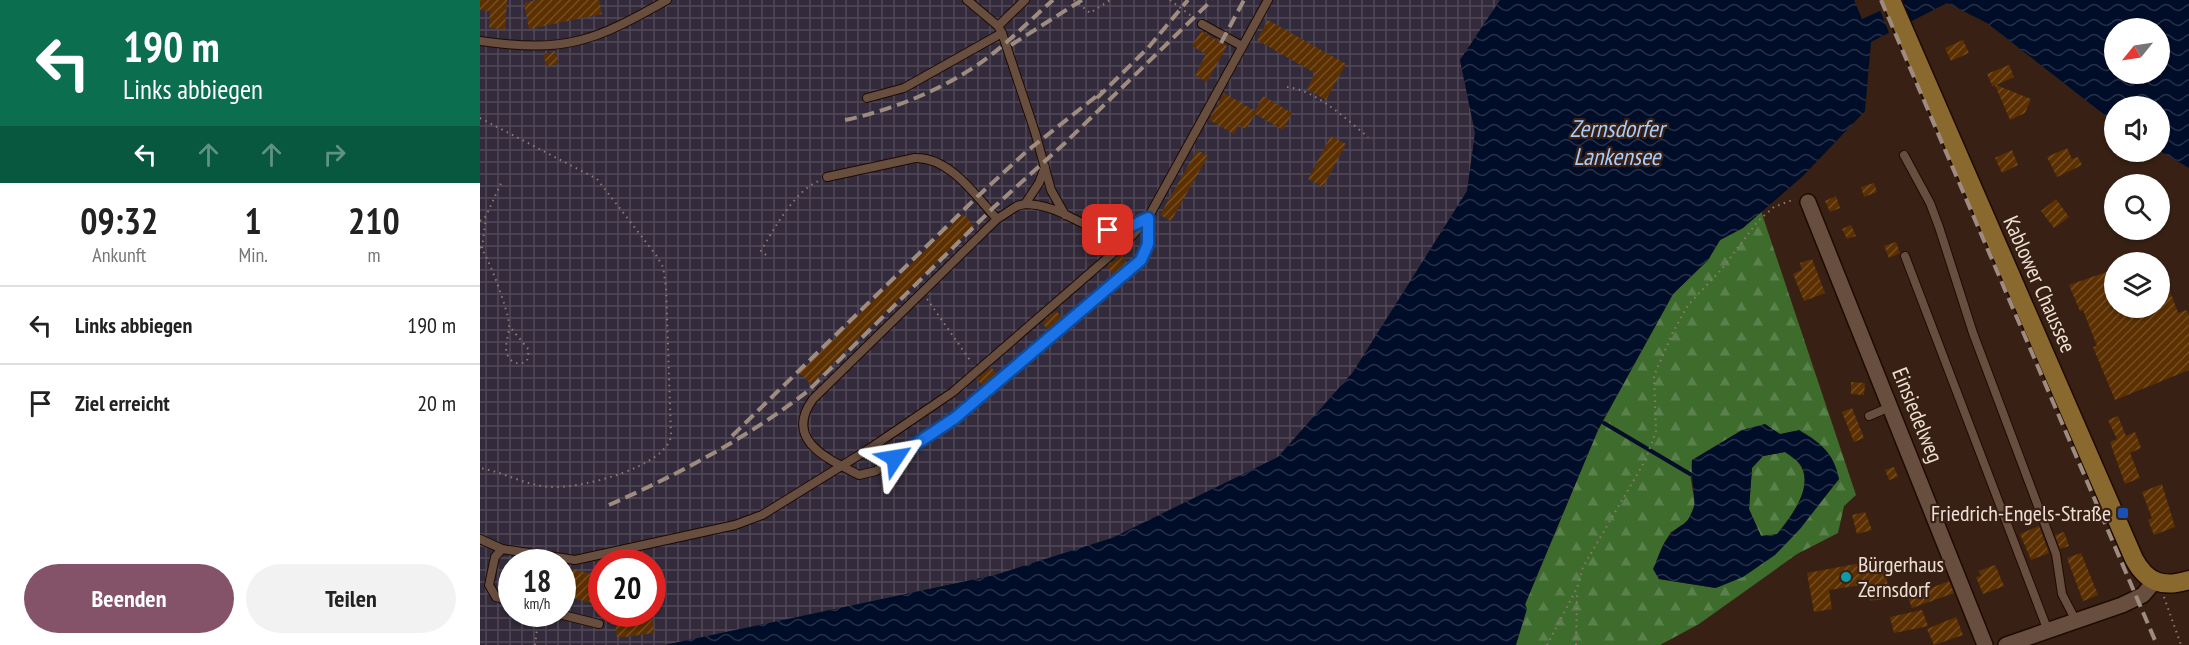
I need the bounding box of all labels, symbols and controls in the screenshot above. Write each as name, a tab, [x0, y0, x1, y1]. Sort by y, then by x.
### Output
north arrow	[2104, 18, 2170, 84]
map controls	[2104, 18, 2170, 318]
text: 190 m	[123, 19, 220, 74]
icon: left	[24, 24, 102, 102]
text: Links abbiegen	[123, 72, 263, 106]
button: sound	[2104, 96, 2170, 162]
water label: Zernsdorfer Lankensee	[1570, 113, 1668, 172]
icon: left	[129, 138, 162, 171]
icon: ahead	[192, 138, 225, 171]
icon: ahead	[255, 138, 288, 171]
icon: right	[318, 138, 351, 171]
button: search	[2104, 174, 2170, 240]
text: 09:32	[80, 197, 158, 244]
text: 1	[245, 197, 262, 244]
text: 210	[348, 197, 400, 244]
pin	[1082, 204, 1133, 255]
street label: Kablower Chaussee	[1997, 211, 2083, 357]
icon: arrive	[1091, 213, 1124, 246]
text: Ankunft	[92, 242, 146, 268]
text: Min.	[238, 242, 268, 268]
text: m	[367, 242, 380, 268]
button: layers	[2104, 252, 2170, 318]
icon: left	[24, 309, 57, 342]
text: Links abbiegen	[75, 311, 192, 339]
text: 190 m	[407, 311, 456, 339]
street label: Einsiedelweg	[1886, 363, 1950, 467]
icon: arrive	[24, 387, 57, 420]
text: Ziel erreicht	[75, 389, 170, 417]
text: 20 m	[417, 389, 456, 417]
position arrow	[863, 426, 927, 490]
place label: Friedrich-Engels-Straße	[1931, 499, 2111, 527]
marker: Friedrich-Engels-Straße	[2116, 506, 2130, 520]
speed limit sign: 20	[588, 549, 666, 627]
place label: Bürgerhaus Zernsdorf	[1858, 550, 1944, 603]
text: 18	[523, 561, 551, 600]
button: Beenden	[24, 564, 234, 633]
button: Teilen	[246, 564, 456, 633]
marker: Bürgerhaus Zernsdorf	[1839, 570, 1853, 584]
text: km/h	[524, 594, 550, 613]

